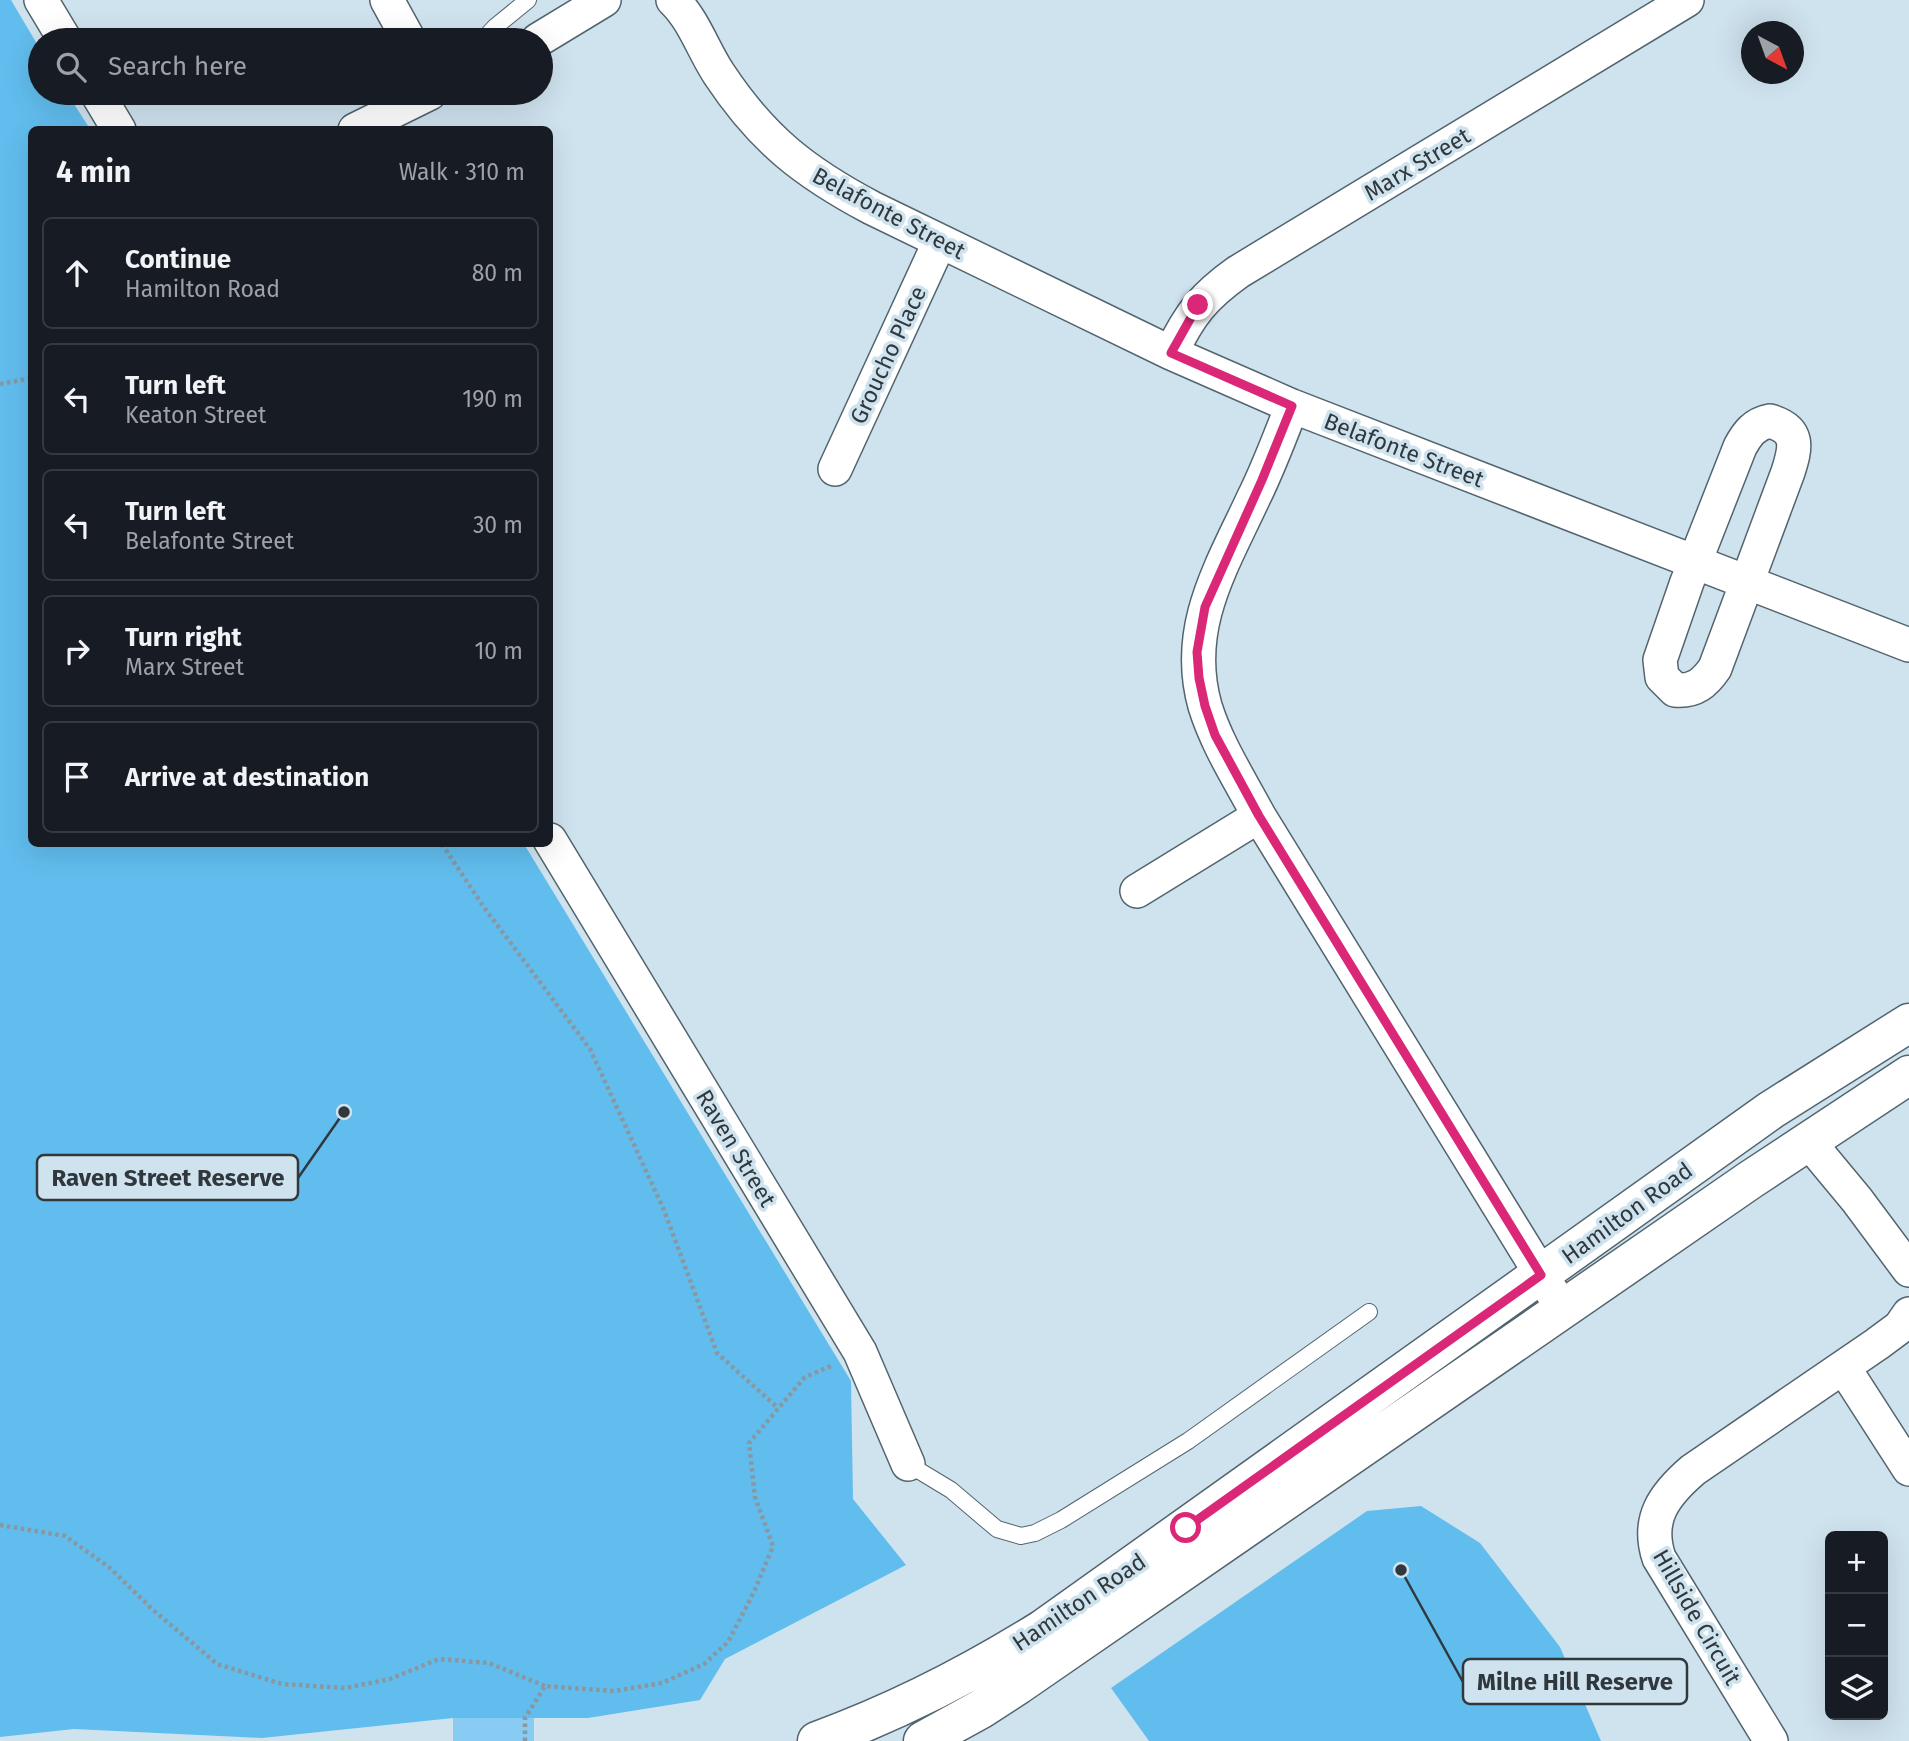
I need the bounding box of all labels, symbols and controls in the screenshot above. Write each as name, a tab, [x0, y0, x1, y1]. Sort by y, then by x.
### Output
north arrow	[1741, 21, 1804, 84]
search box	[28, 28, 553, 105]
icon: search	[52, 48, 90, 86]
text: Search here	[108, 51, 247, 82]
street label: Marx Street	[1359, 121, 1476, 207]
text: 4 min	[56, 154, 131, 190]
text: Walk · 310 m	[399, 158, 525, 186]
street label: Belafonte Street	[808, 161, 971, 265]
text: Continue	[125, 244, 231, 275]
icon: ahead	[58, 254, 96, 292]
text: 80 m	[472, 259, 523, 287]
text: Hamilton Road	[125, 275, 280, 303]
street label: Groucho Place	[844, 282, 932, 428]
route end	[1182, 289, 1213, 320]
text: Turn left	[125, 370, 226, 401]
icon: left	[58, 380, 96, 418]
text: 190 m	[462, 385, 523, 413]
text: Keaton Street	[125, 401, 266, 429]
street label: Belafonte Street	[1320, 407, 1489, 494]
text: Turn left	[125, 496, 226, 527]
icon: left	[58, 506, 96, 544]
text: 30 m	[473, 511, 523, 539]
text: Belafonte Street	[125, 527, 294, 555]
text: Turn right	[125, 622, 242, 653]
icon: right	[58, 632, 96, 670]
text: 10 m	[474, 637, 523, 665]
text: Marx Street	[125, 653, 244, 681]
icon: arrive	[58, 758, 96, 796]
text: Arrive at destination	[125, 762, 369, 793]
street label: Raven Street	[690, 1084, 782, 1212]
callout: Raven Street Reserve	[37, 1155, 298, 1200]
street label: Hamilton Road	[1556, 1156, 1698, 1270]
text: Raven Street Reserve	[51, 1164, 285, 1192]
route start	[1170, 1512, 1201, 1543]
map controls	[1825, 1531, 1888, 1720]
button: +	[1825, 1531, 1888, 1594]
street label: Hillside Circuit	[1647, 1544, 1747, 1690]
street label: Hamilton Road	[1007, 1547, 1151, 1657]
button: −	[1825, 1594, 1888, 1657]
button: layers	[1825, 1657, 1888, 1720]
callout: Milne Hill Reserve	[1463, 1659, 1687, 1704]
text: Milne Hill Reserve	[1477, 1668, 1673, 1696]

